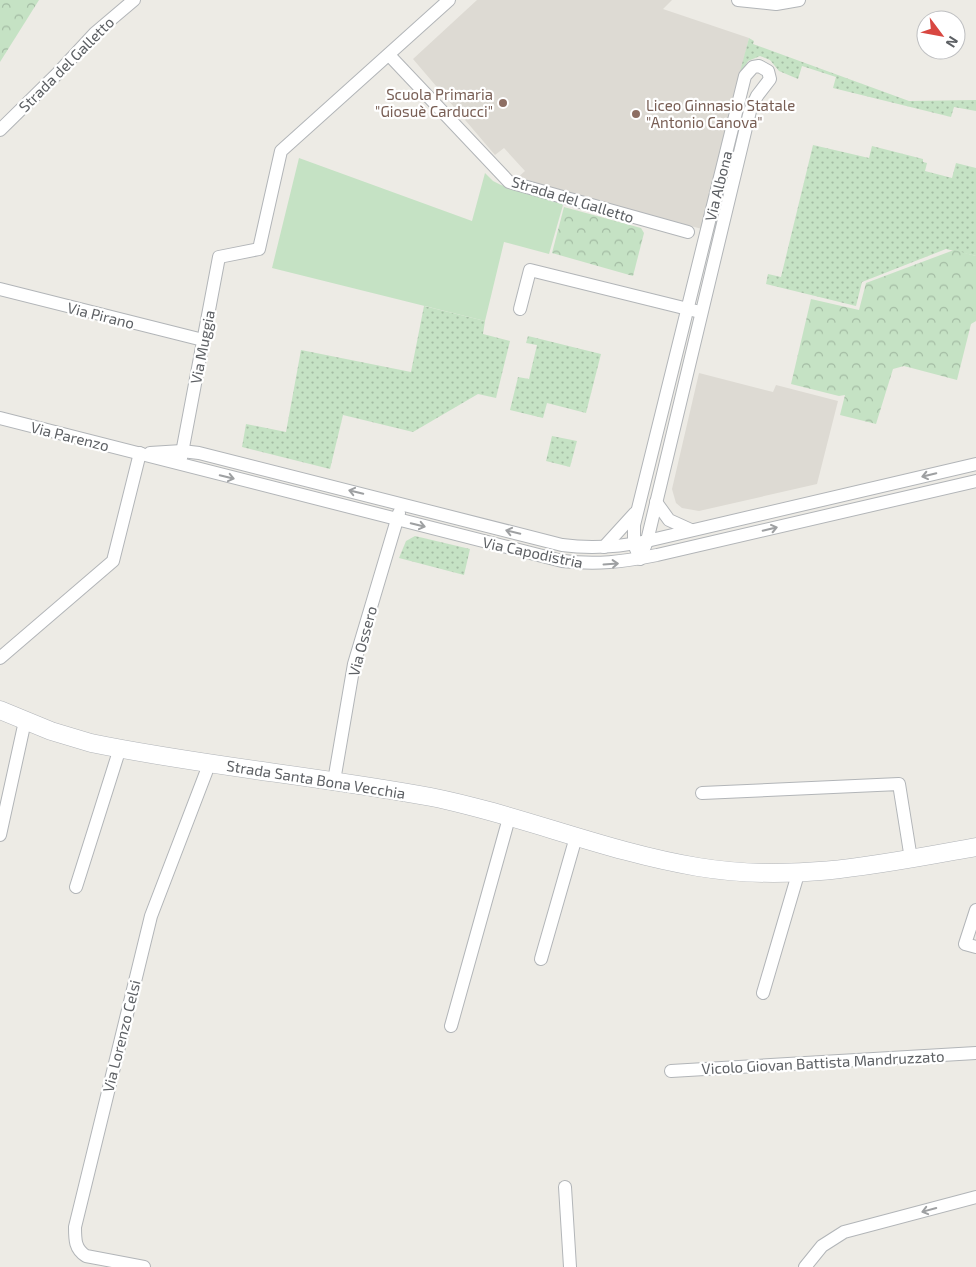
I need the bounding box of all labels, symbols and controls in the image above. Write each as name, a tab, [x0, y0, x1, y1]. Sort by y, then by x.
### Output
north arrow	[916, 10, 966, 60]
street label: Strada del Galletto	[15, 13, 117, 115]
text: N	[943, 33, 962, 51]
place label: Scuola Primaria "Giosuè Carducci"	[375, 85, 493, 120]
place label: Liceo Ginnasio Statale "Antonio Canova"	[646, 96, 795, 131]
marker: Scuola Primaria "Giosuè Carducci"	[497, 97, 509, 109]
marker: Liceo Ginnasio Statale "Antonio Canova"	[630, 108, 642, 120]
street label: Via Albona	[701, 149, 735, 223]
street label: Strada del Galletto	[510, 172, 636, 226]
street label: Via Pirano	[66, 298, 136, 332]
street label: Via Muggia	[186, 309, 218, 385]
street label: Via Parenzo	[29, 418, 111, 454]
one-way arrow	[921, 471, 937, 480]
one-way arrow	[218, 473, 234, 482]
one-way arrow	[348, 487, 364, 496]
one-way arrow	[410, 521, 426, 530]
one-way arrow	[761, 524, 777, 533]
one-way arrow	[506, 527, 522, 536]
street label: Via Capodistria	[481, 533, 585, 571]
one-way arrow	[603, 559, 619, 568]
street label: Via Ossero	[344, 604, 380, 678]
street label: Strada Santa Bona Vecchia	[225, 756, 407, 802]
street label: Via Lorenzo Celsi	[98, 978, 144, 1094]
street label: Vicolo Giovan Battista Mandruzzato	[701, 1047, 945, 1077]
one-way arrow	[921, 1205, 937, 1215]

